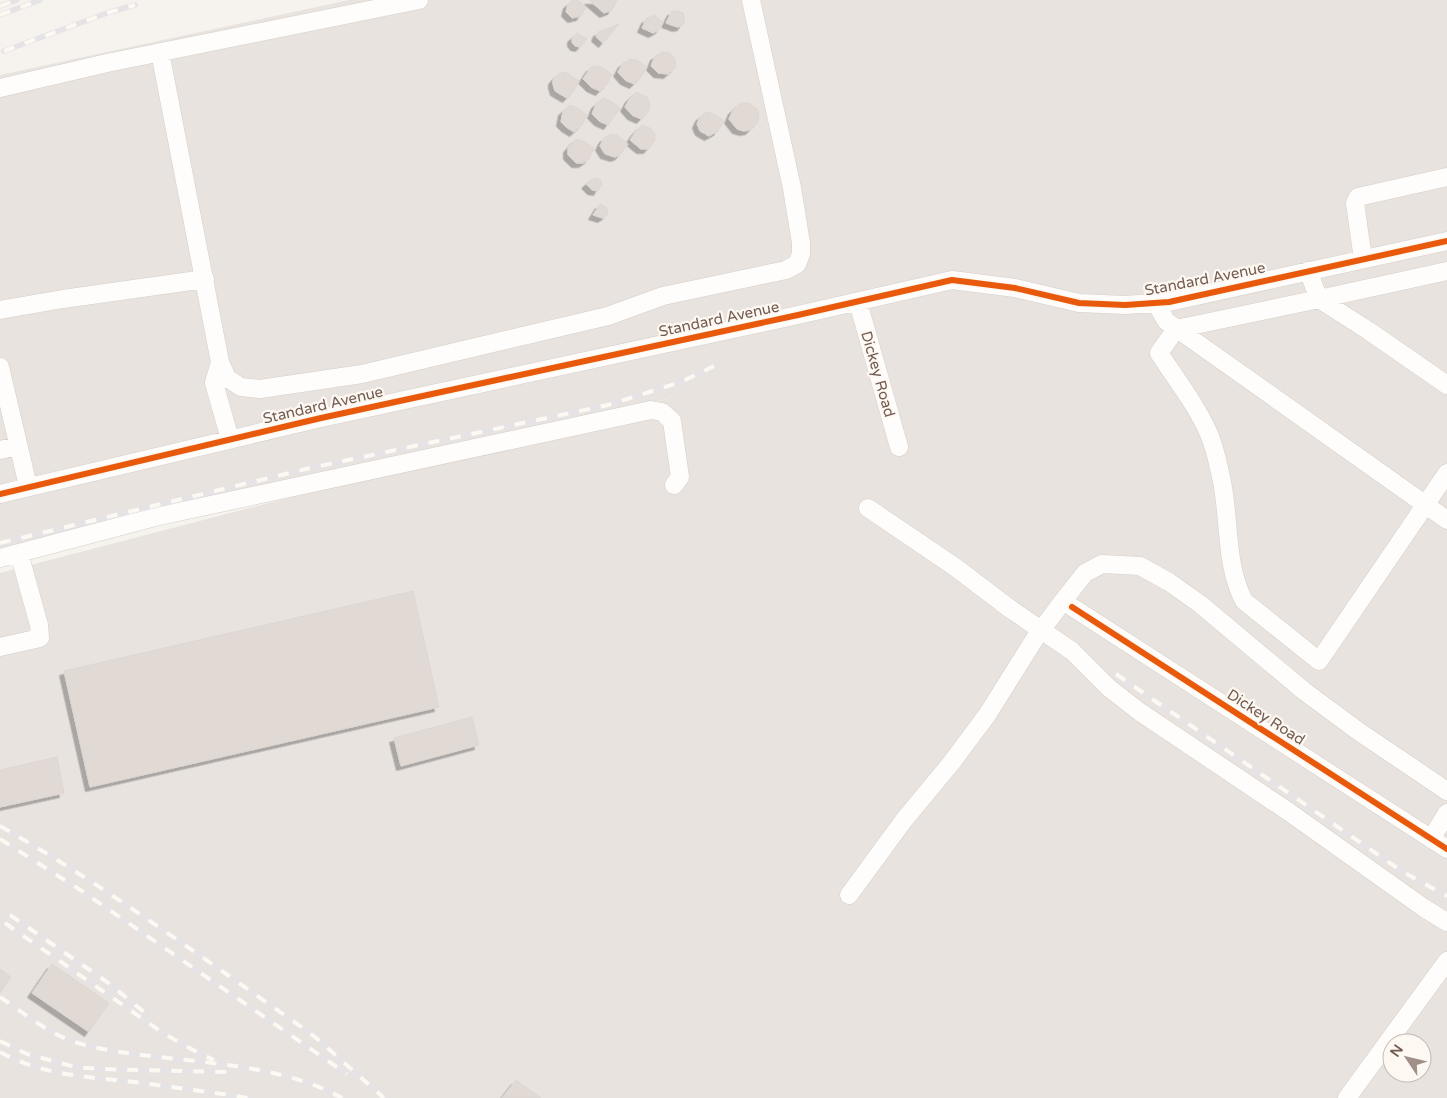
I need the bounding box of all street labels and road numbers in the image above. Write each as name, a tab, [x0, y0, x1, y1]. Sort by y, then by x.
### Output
street label: Standard Avenue	[1143, 258, 1267, 300]
street label: Standard Avenue	[657, 297, 781, 341]
street label: Dickey Road	[857, 329, 899, 419]
street label: Standard Avenue	[261, 382, 385, 428]
street label: Dickey Road	[1224, 685, 1308, 749]

